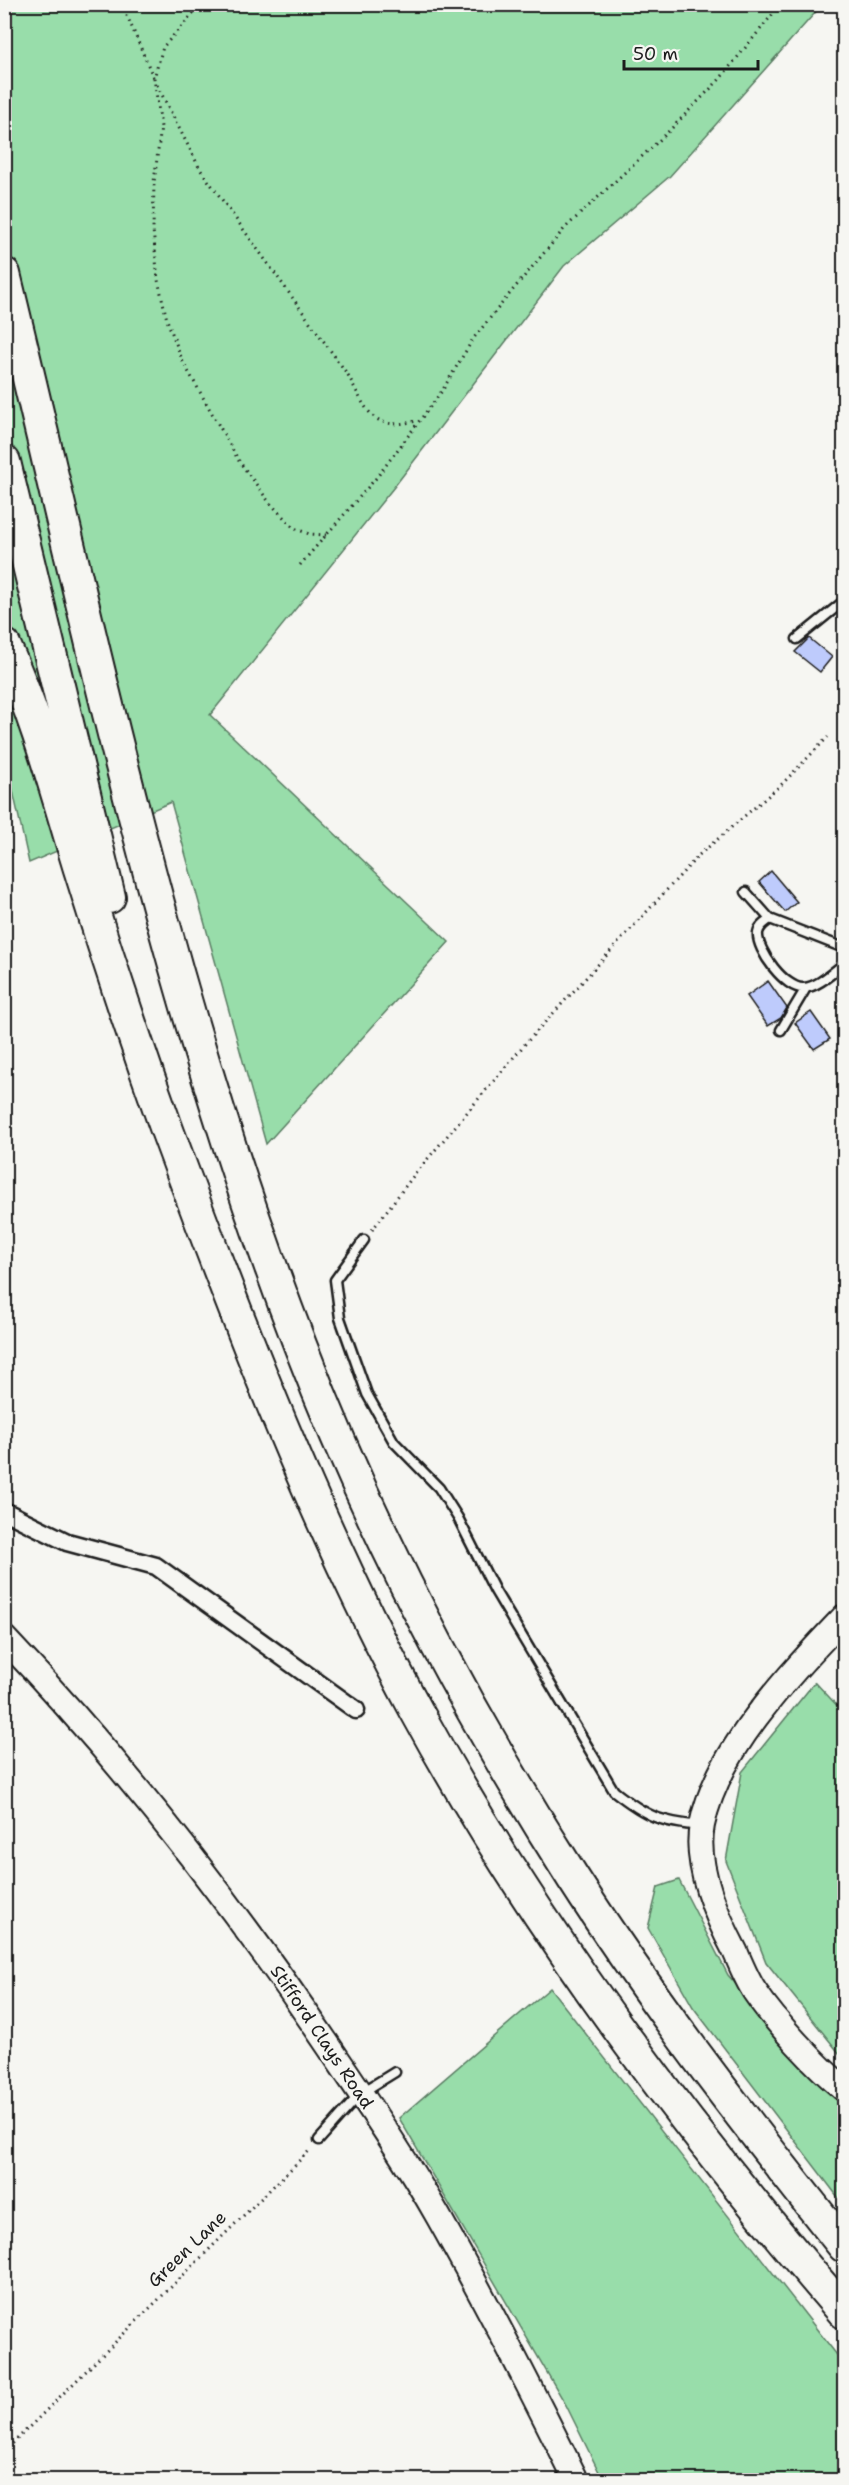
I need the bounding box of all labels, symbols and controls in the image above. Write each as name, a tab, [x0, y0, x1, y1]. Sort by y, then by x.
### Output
scale bar	[624, 33, 758, 71]
text: 50 m	[633, 42, 678, 66]
street label: Stifford Clays Road	[265, 1960, 379, 2114]
street label: Green Lane	[143, 2206, 231, 2292]

